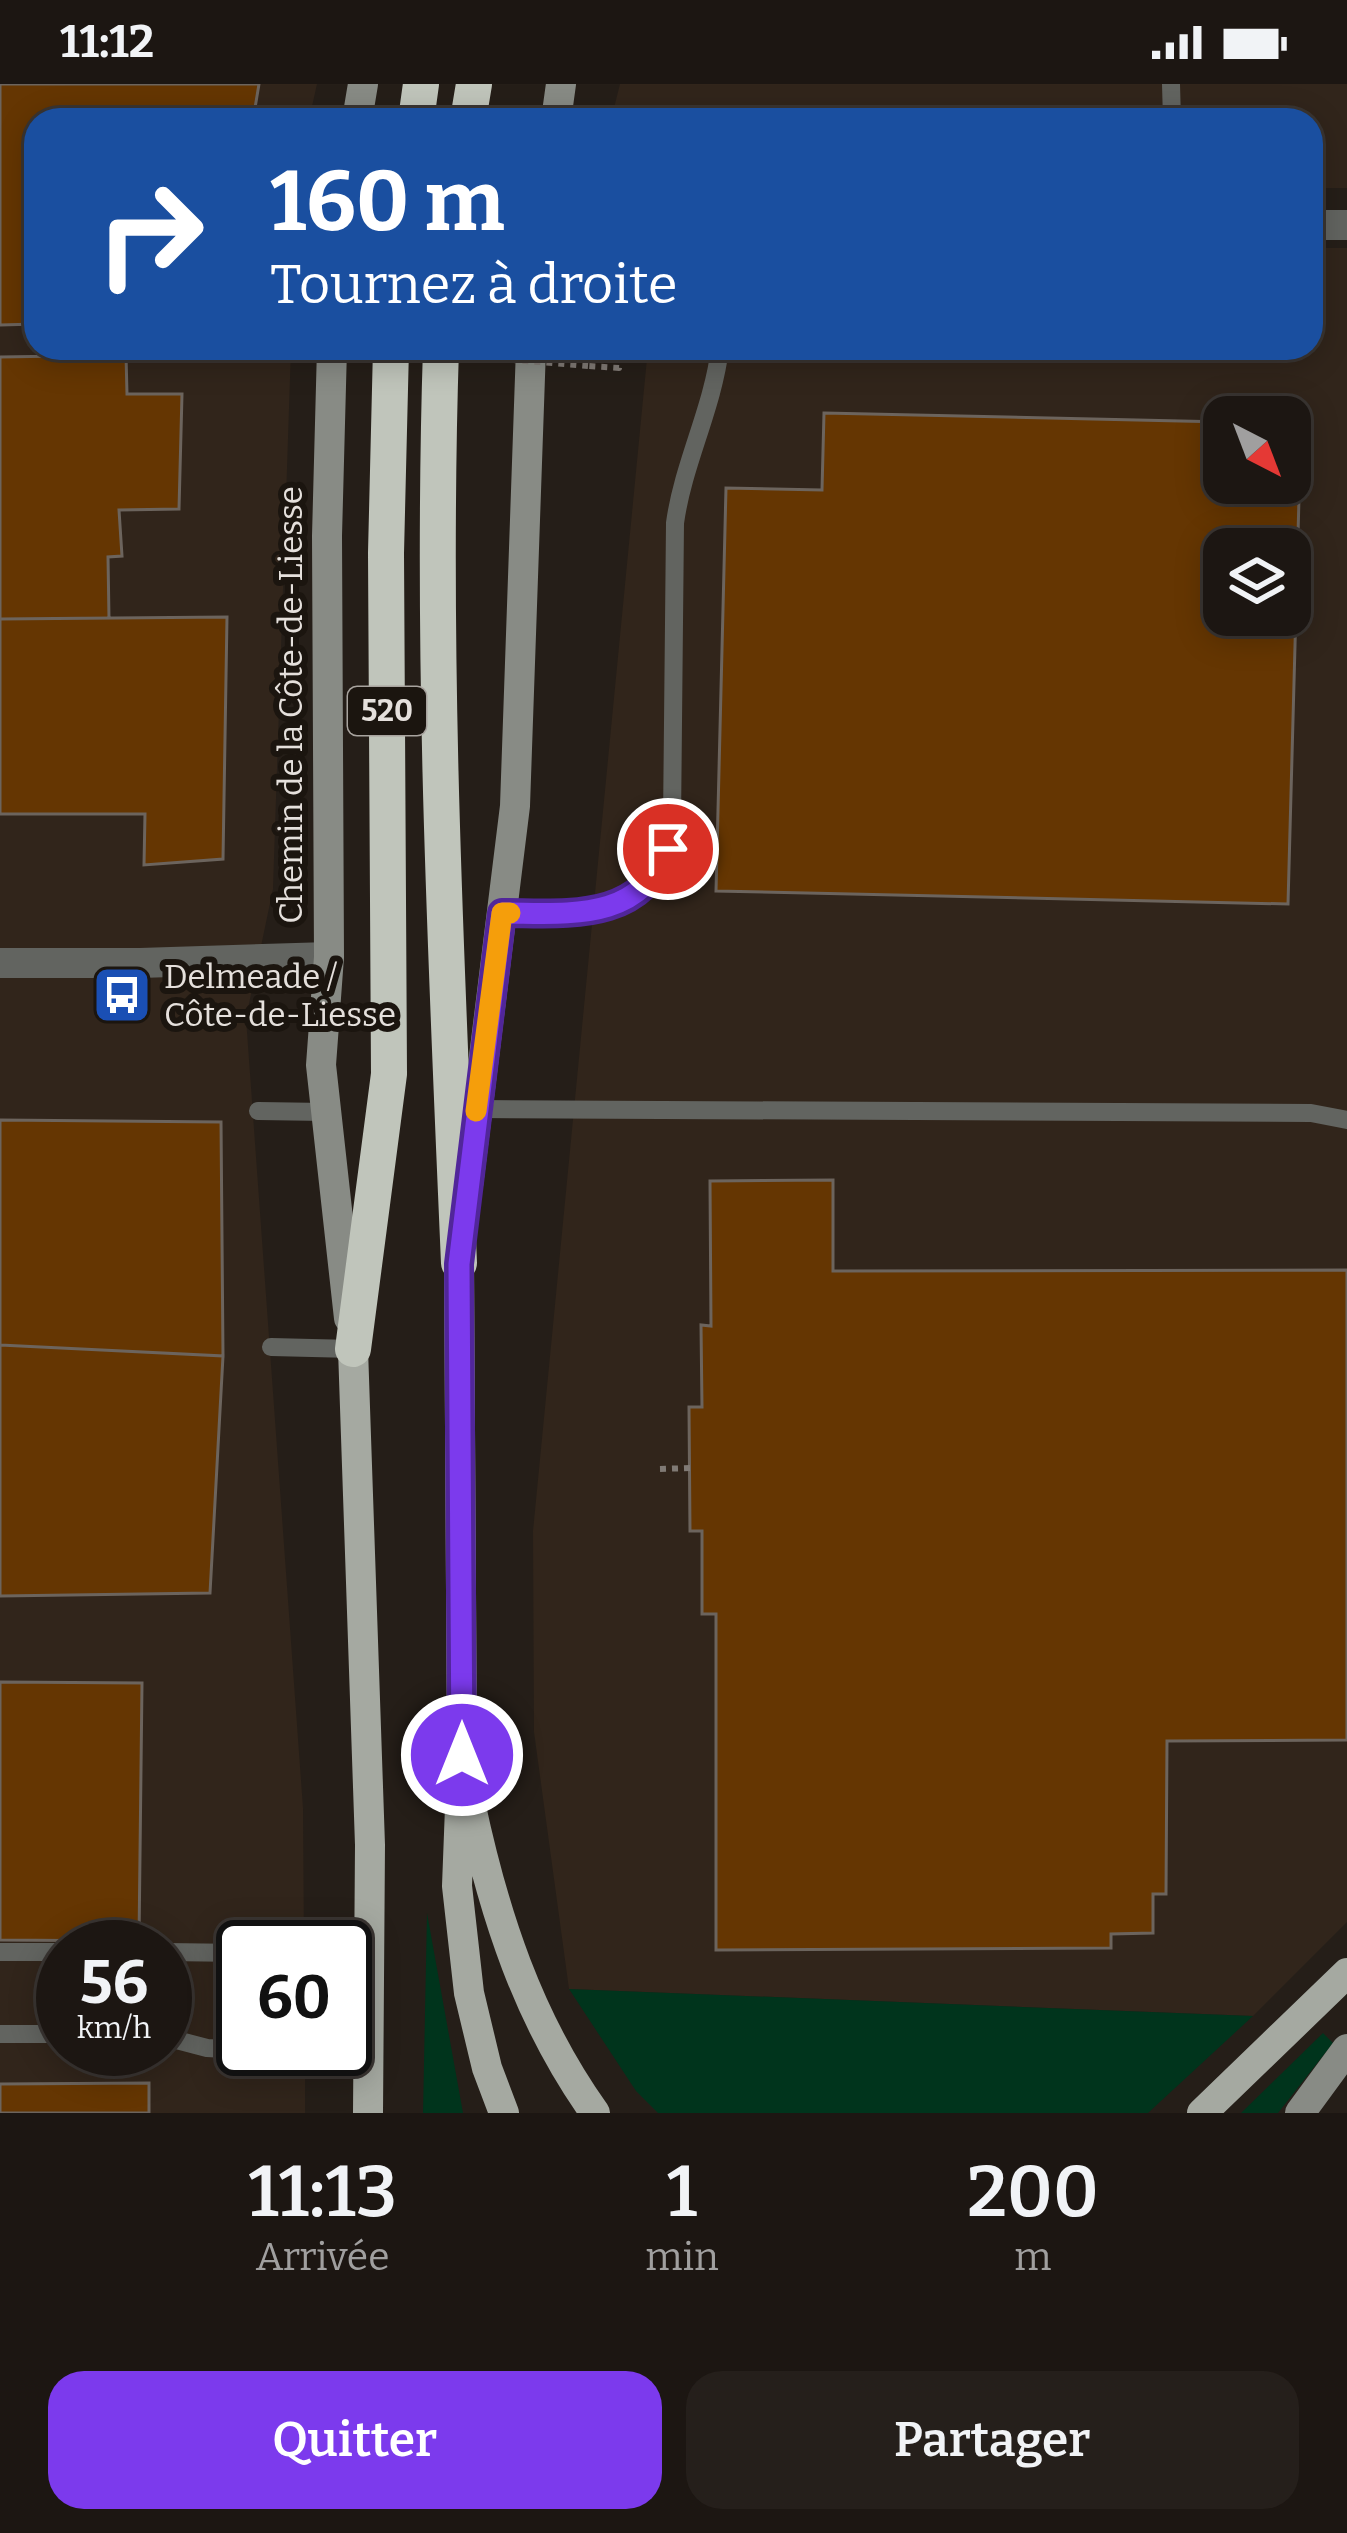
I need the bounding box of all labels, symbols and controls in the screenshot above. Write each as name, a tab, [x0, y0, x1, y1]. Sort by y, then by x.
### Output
text: 11:12	[60, 15, 154, 69]
text: 160 m	[270, 151, 505, 252]
icon: right	[72, 156, 228, 312]
text: Tournez à droite	[270, 253, 678, 317]
north arrow	[1203, 396, 1311, 504]
map controls	[1203, 396, 1311, 636]
street label: Chemin de la Côte-de-Liesse	[271, 486, 311, 924]
button: layers	[1203, 528, 1311, 636]
road number: 520	[348, 687, 426, 735]
pin	[617, 798, 719, 900]
icon: arrive	[635, 816, 701, 882]
place label: Delmeade / Côte-de-Liesse	[164, 957, 396, 1035]
bus stop icon: Delmeade / Côte-de-Liesse	[91, 964, 153, 1026]
position arrow	[399, 1692, 525, 1818]
speed limit sign: 60	[216, 1920, 372, 2076]
text: 56	[80, 1947, 148, 2019]
text: km/h	[77, 2010, 151, 2046]
text: 11:13	[248, 2149, 397, 2235]
text: 1	[667, 2149, 697, 2235]
text: 200	[967, 2149, 1099, 2235]
text: Arrivée	[256, 2234, 390, 2280]
text: min	[645, 2234, 719, 2280]
text: m	[1014, 2234, 1051, 2280]
button: Quitter	[48, 2371, 662, 2509]
button: Partager	[686, 2371, 1299, 2509]

